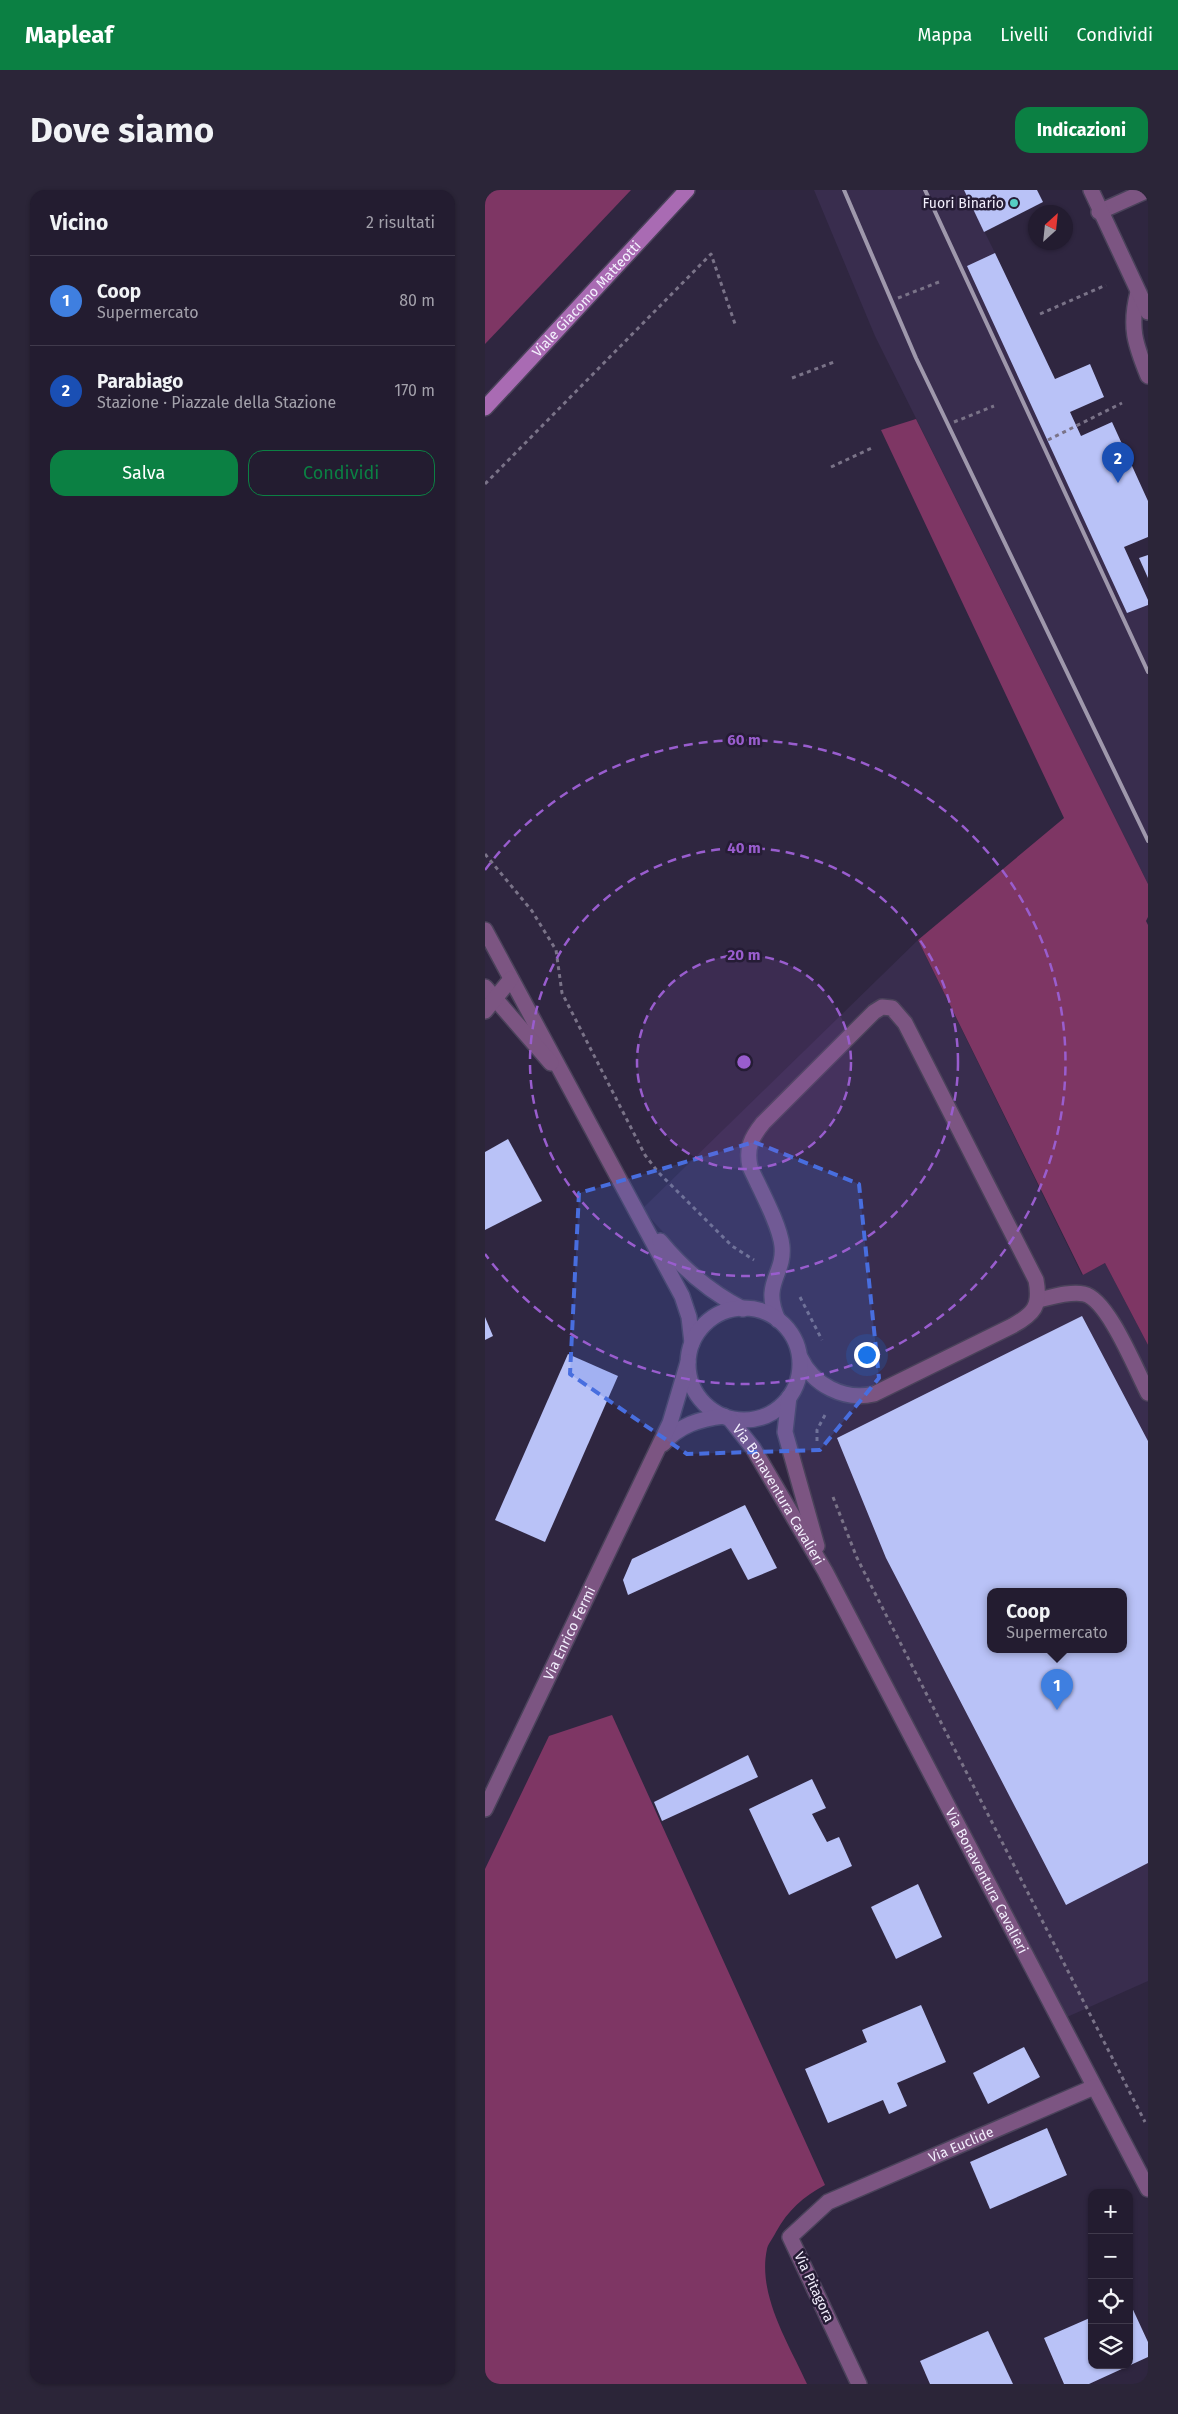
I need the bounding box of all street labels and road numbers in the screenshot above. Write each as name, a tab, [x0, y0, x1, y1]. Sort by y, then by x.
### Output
street label: Viale Giacomo Matteotti	[528, 237, 644, 360]
street label: Via Bonaventura Cavalieri	[729, 1421, 828, 1568]
street label: Via Enrico Fermi	[540, 1584, 599, 1683]
street label: Via Bonaventura Cavalieri	[942, 1805, 1032, 1956]
street label: Via Euclide	[926, 2123, 996, 2166]
street label: Via Pitagora	[790, 2249, 838, 2325]

